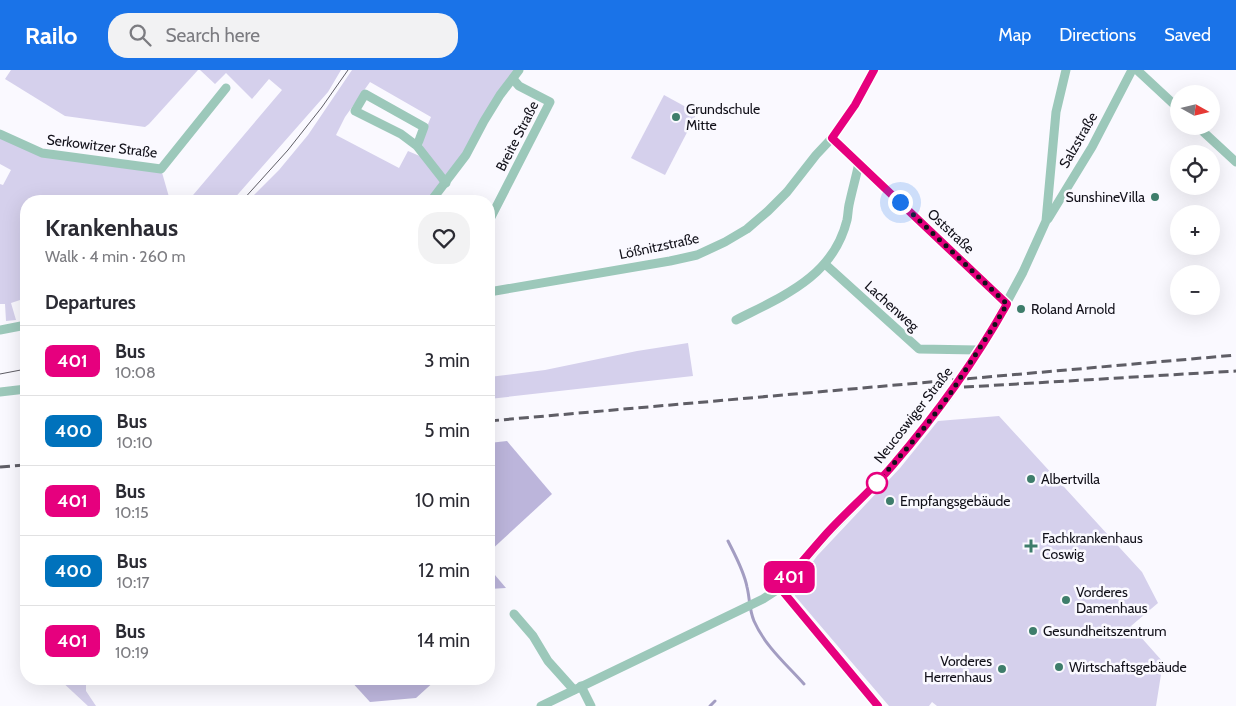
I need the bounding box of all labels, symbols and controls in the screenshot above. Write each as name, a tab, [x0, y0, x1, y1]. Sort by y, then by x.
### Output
search box	[108, 13, 458, 58]
text: Railo	[25, 21, 78, 50]
icon: search	[126, 21, 154, 49]
text: Search here	[166, 24, 260, 47]
text: Map	[998, 24, 1031, 46]
text: Directions	[1059, 24, 1136, 46]
text: Saved	[1164, 24, 1211, 46]
north arrow	[1170, 85, 1220, 135]
map controls	[1170, 85, 1220, 315]
street label: Breite Straße	[492, 98, 542, 174]
place label: Grundschule Mitte	[686, 100, 760, 134]
street label: Salzstraße	[1055, 109, 1101, 171]
marker: Grundschule Mitte	[670, 111, 682, 123]
street label: Serkowitzer Straße	[46, 130, 158, 162]
button: locate	[1170, 145, 1220, 195]
place label: SunshineVilla	[1066, 188, 1145, 206]
your location	[888, 190, 913, 215]
marker: SunshineVilla	[1149, 191, 1161, 203]
street label: Oststraße	[924, 205, 978, 257]
button: +	[1170, 205, 1220, 255]
button: heart	[418, 212, 470, 264]
text: Krankenhaus	[45, 213, 178, 242]
street label: Lößnitzstraße	[617, 229, 701, 263]
text: Walk · 4 min · 260 m	[45, 247, 186, 266]
button: −	[1170, 265, 1220, 315]
street label: Lachenweg	[861, 277, 924, 336]
text: Departures	[45, 291, 136, 314]
place label: Roland Arnold	[1031, 300, 1115, 318]
marker: Roland Arnold	[1015, 303, 1027, 315]
text: Bus	[115, 340, 145, 363]
text: 3 min	[424, 349, 470, 372]
text: 401	[57, 350, 88, 372]
text: 10:08	[115, 363, 156, 382]
street label: Neucoswiger Straße	[870, 363, 956, 467]
text: Bus	[117, 410, 147, 433]
text: 5 min	[424, 419, 470, 442]
text: 400	[55, 420, 92, 442]
text: 10:10	[117, 433, 153, 452]
place label: Albertvilla	[1041, 470, 1100, 488]
unlabelled marker	[866, 472, 888, 494]
marker: Albertvilla	[1025, 473, 1037, 485]
text: Bus	[115, 480, 145, 503]
text: 10 min	[415, 489, 470, 512]
text: 401	[57, 490, 88, 512]
place label: Empfangsgebäude	[900, 492, 1010, 510]
marker: Empfangsgebäude	[884, 495, 896, 507]
text: 10:15	[115, 503, 149, 522]
place label: Fachkrankenhaus Coswig	[1042, 529, 1143, 563]
marker: Fachkrankenhaus Coswig	[1024, 539, 1038, 553]
text: Bus	[117, 550, 147, 573]
text: 12 min	[418, 559, 470, 582]
text: 400	[55, 560, 92, 582]
line badge: 401	[760, 561, 818, 593]
text: 401	[774, 566, 804, 588]
text: 10:17	[117, 573, 150, 592]
place label: Vorderes Damenhaus	[1076, 583, 1148, 617]
marker: Vorderes Damenhaus	[1060, 594, 1072, 606]
text: Bus	[115, 620, 145, 643]
place label: Gesundheitszentrum	[1043, 622, 1167, 640]
marker: Gesundheitszentrum	[1027, 625, 1039, 637]
text: 14 min	[417, 629, 470, 652]
text: 401	[57, 630, 88, 652]
text: 10:19	[115, 643, 149, 662]
place label: Vorderes Herrenhaus	[924, 652, 992, 686]
place label: Wirtschaftsgebäude	[1069, 658, 1187, 676]
marker: Wirtschaftsgebäude	[1053, 661, 1065, 673]
marker: Vorderes Herrenhaus	[996, 663, 1008, 675]

